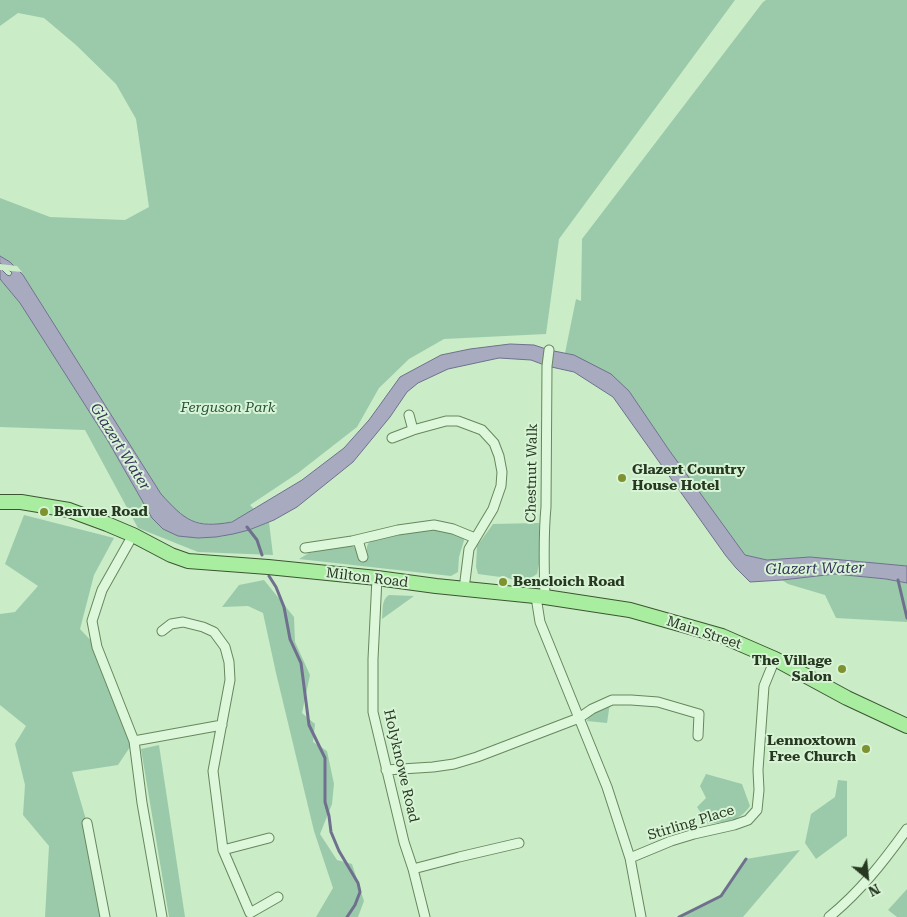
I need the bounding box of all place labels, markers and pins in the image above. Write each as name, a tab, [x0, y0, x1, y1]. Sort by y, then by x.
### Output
place label: Glazert Country House Hotel	[632, 462, 745, 494]
marker: Glazert Country House Hotel	[616, 472, 628, 484]
place label: Benvue Road	[54, 504, 148, 520]
marker: Benvue Road	[38, 506, 50, 518]
place label: Bencloich Road	[513, 574, 625, 590]
marker: Bencloich Road	[497, 576, 509, 588]
place label: The Village Salon	[752, 653, 832, 686]
marker: The Village Salon	[836, 663, 848, 675]
place label: Lennoxtown Free Church	[767, 733, 856, 766]
marker: Lennoxtown Free Church	[860, 743, 872, 755]

